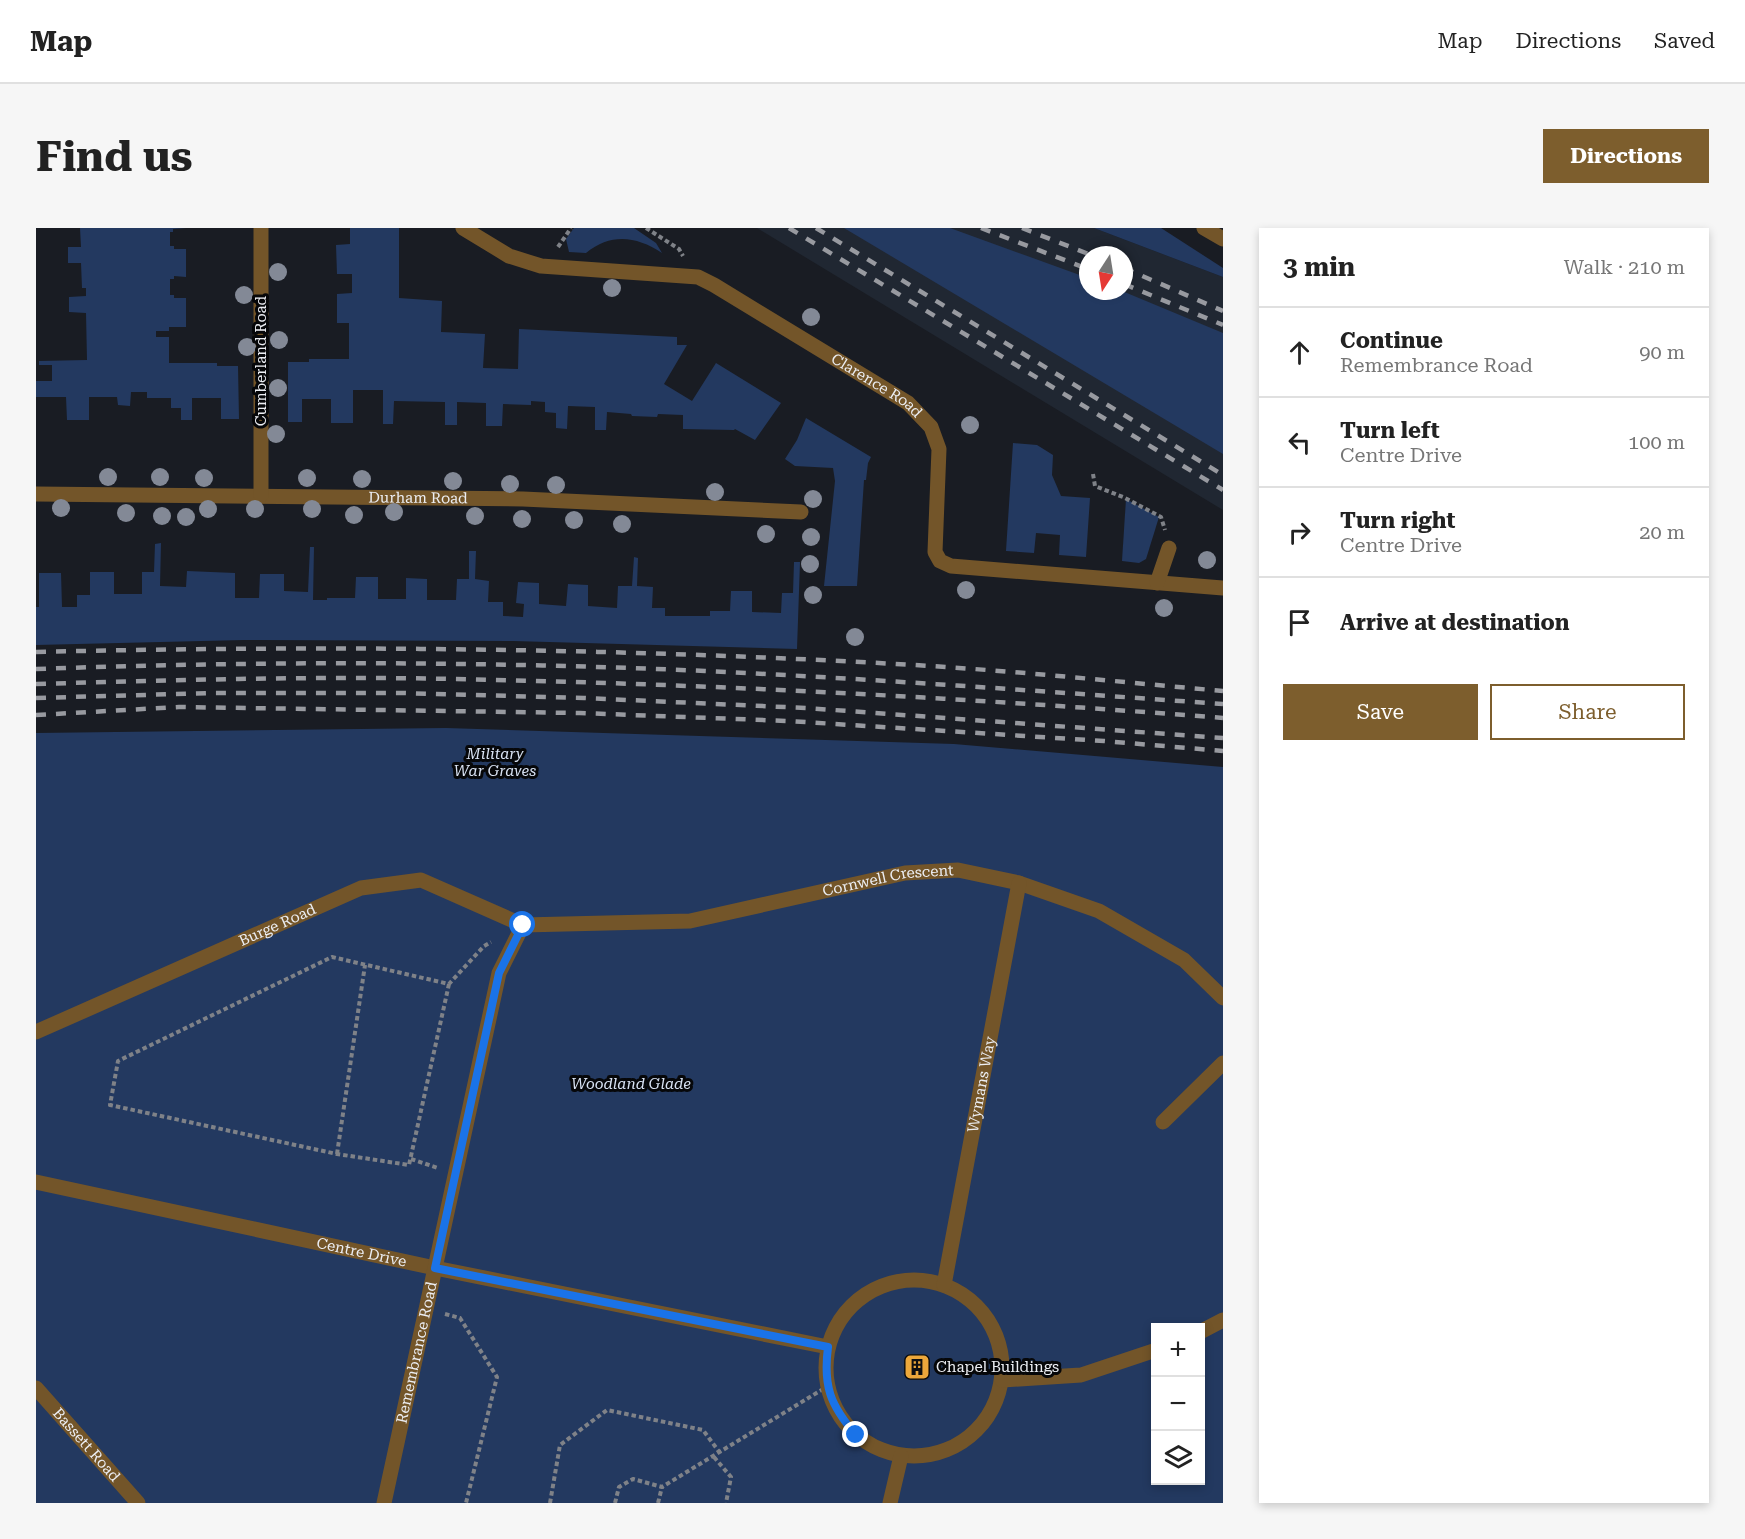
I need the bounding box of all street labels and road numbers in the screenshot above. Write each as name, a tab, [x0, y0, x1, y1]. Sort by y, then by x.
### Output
street label: Cumberland Road	[252, 295, 270, 426]
street label: Clarence Road	[828, 350, 926, 422]
street label: Durham Road	[368, 488, 468, 507]
street label: Cornwell Crescent	[821, 861, 955, 900]
street label: Burge Road	[236, 900, 319, 950]
street label: Wymans Way	[964, 1035, 999, 1134]
street label: Centre Drive	[315, 1234, 408, 1271]
street label: Remembrance Road	[393, 1280, 441, 1425]
street label: Bassett Road	[49, 1404, 124, 1486]

